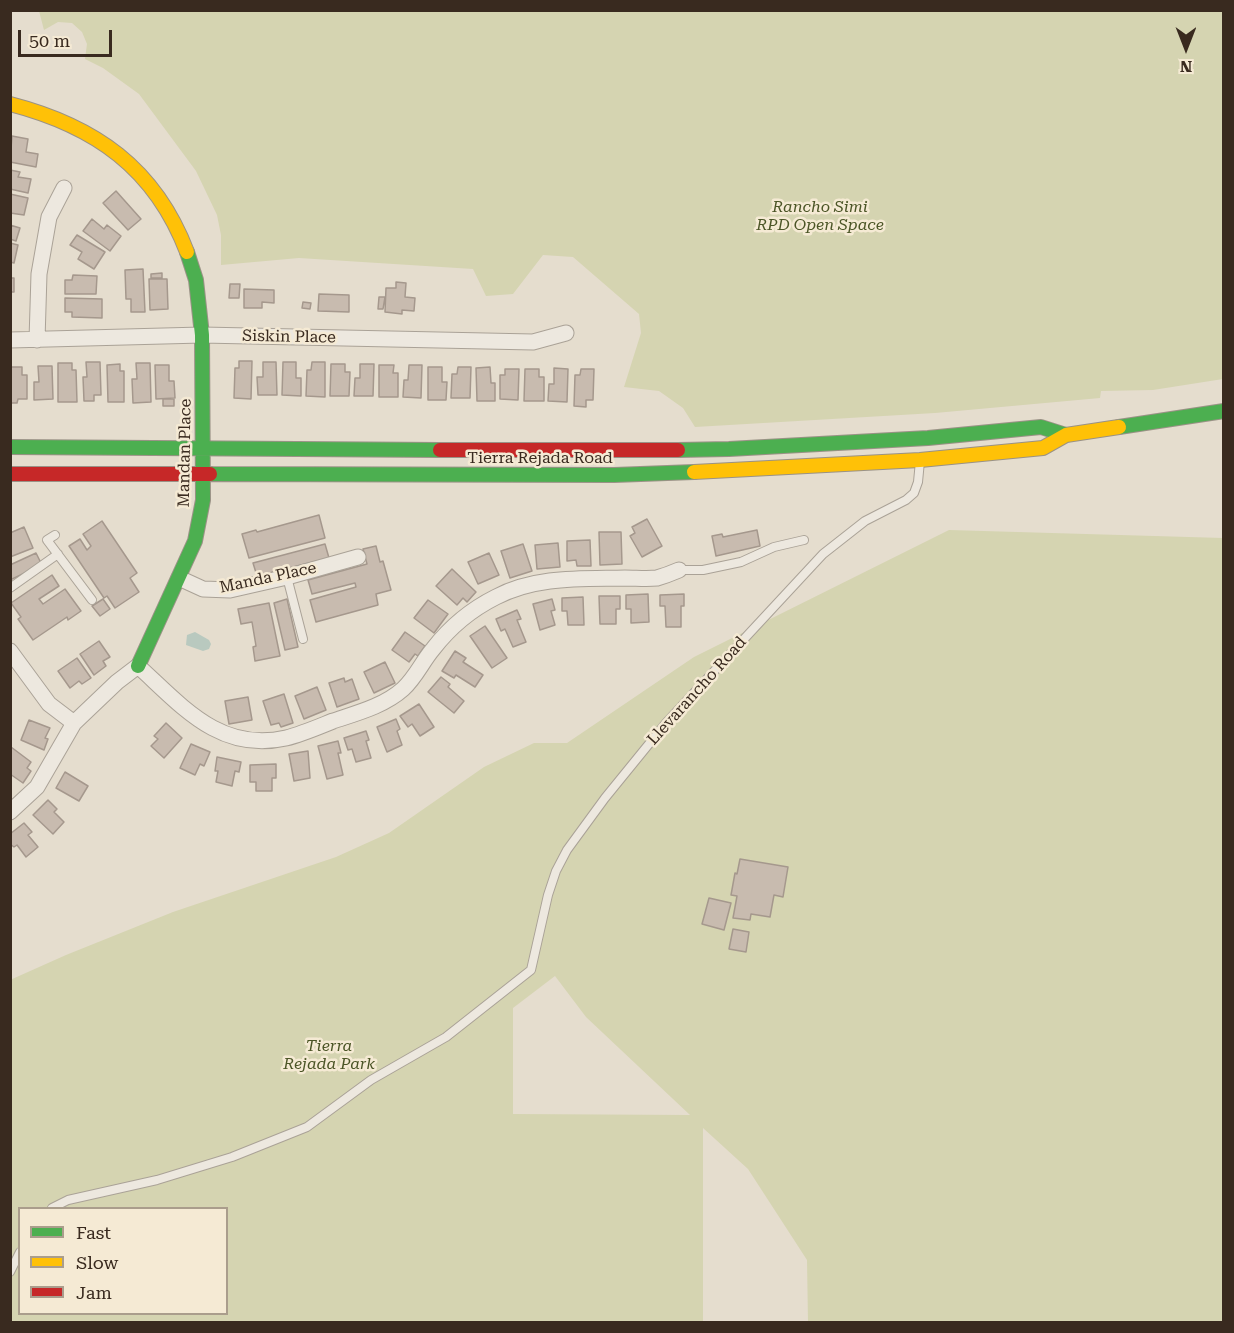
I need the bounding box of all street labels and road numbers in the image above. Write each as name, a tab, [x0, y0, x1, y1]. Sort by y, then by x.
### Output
street label: Siskin Place	[242, 327, 336, 347]
street label: Mandan Place	[174, 398, 196, 508]
street label: Tierra Rejada Road	[467, 448, 613, 468]
street label: Manda Place	[218, 558, 318, 598]
street label: Llevarancho Road	[643, 633, 751, 749]

